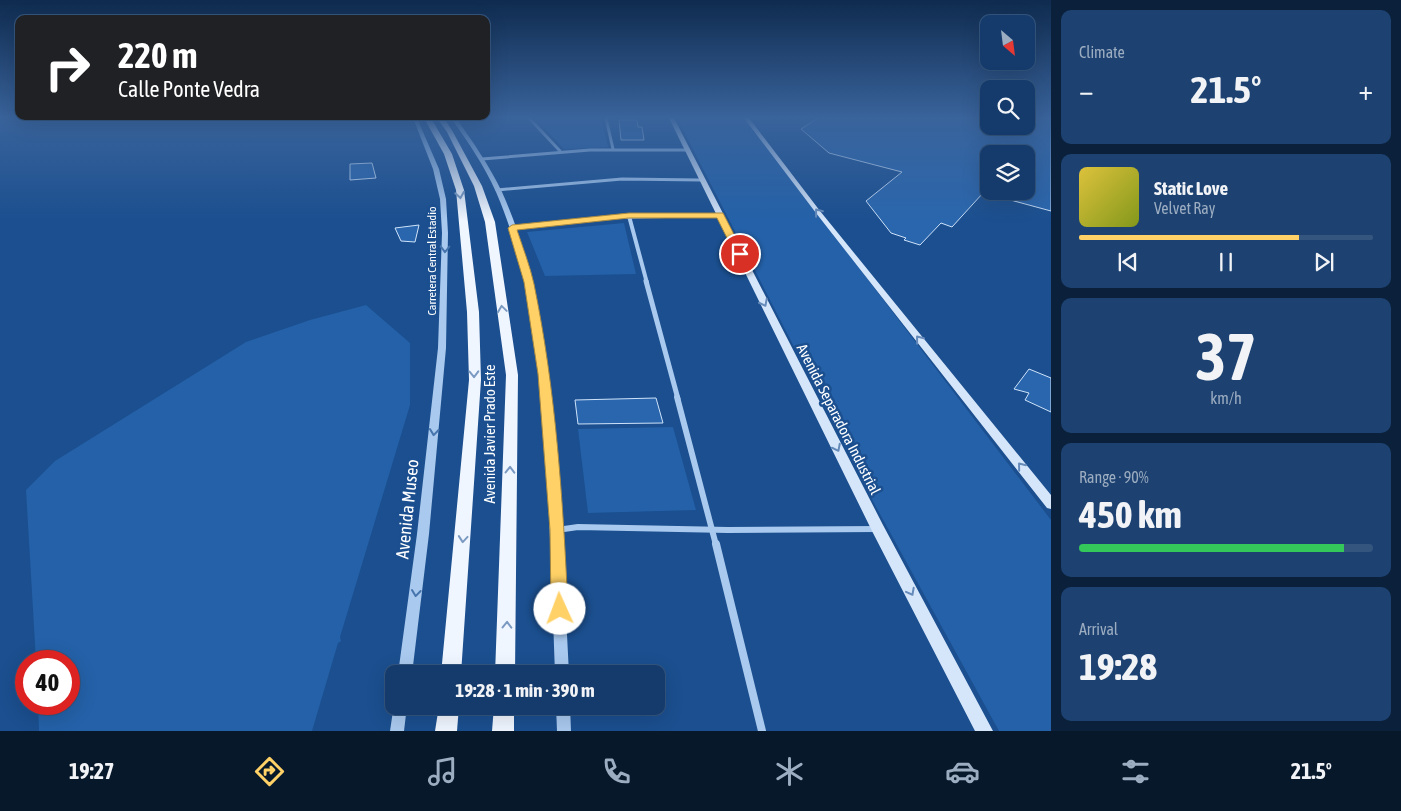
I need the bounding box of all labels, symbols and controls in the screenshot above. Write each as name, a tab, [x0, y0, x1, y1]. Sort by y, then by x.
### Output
north arrow	[980, 15, 1035, 70]
map controls	[980, 15, 1035, 200]
icon: right	[35, 35, 100, 100]
text: 220 m	[118, 35, 197, 75]
text: Climate	[1079, 43, 1125, 61]
text: 21.5°	[1191, 68, 1261, 111]
text: −	[1079, 74, 1094, 106]
text: +	[1358, 74, 1373, 106]
text: Calle Ponte Vedra	[118, 76, 260, 102]
button: search	[980, 80, 1035, 135]
button: layers	[980, 145, 1035, 200]
text: Static Love	[1154, 177, 1228, 199]
one-way arrow	[454, 191, 465, 199]
text: Velvet Ray	[1154, 199, 1215, 217]
street label: Carretera Central Estadio	[425, 206, 439, 316]
one-way arrow	[815, 209, 823, 218]
pin	[719, 233, 761, 275]
icon: arrive	[726, 240, 754, 268]
one-way arrow	[439, 246, 450, 254]
icon: previous	[1114, 248, 1142, 276]
icon: pause	[1212, 248, 1240, 276]
icon: next	[1310, 248, 1338, 276]
one-way arrow	[758, 297, 768, 306]
one-way arrow	[497, 304, 508, 312]
text: 37	[1195, 319, 1257, 394]
one-way arrow	[917, 336, 925, 345]
street label: Avenida Separadora Industrial	[794, 341, 884, 497]
street label: Avenida Javier Prado Este	[481, 364, 498, 504]
one-way arrow	[469, 370, 479, 378]
text: km/h	[1210, 389, 1242, 407]
one-way arrow	[429, 428, 440, 436]
one-way arrow	[831, 442, 841, 451]
street label: Avenida Museo	[391, 458, 423, 560]
one-way arrow	[1017, 462, 1026, 471]
one-way arrow	[505, 466, 515, 474]
text: Range · 90%	[1079, 468, 1149, 486]
text: 450 km	[1079, 493, 1182, 536]
one-way arrow	[457, 536, 468, 544]
position arrow	[533, 582, 585, 634]
one-way arrow	[905, 587, 915, 596]
one-way arrow	[411, 589, 422, 597]
text: Arrival	[1079, 620, 1118, 638]
one-way arrow	[502, 621, 512, 628]
text: 19:28	[1079, 645, 1157, 688]
speed limit sign: 40	[15, 650, 80, 715]
text: 19:28 · 1 min · 390 m	[455, 679, 595, 701]
icon: directions	[252, 754, 287, 789]
icon: music	[425, 754, 460, 789]
icon: phone	[599, 754, 634, 789]
icon: climate	[772, 754, 807, 789]
icon: car	[945, 754, 980, 789]
icon: filters	[1118, 754, 1153, 789]
text: 19:27	[69, 758, 114, 784]
text: 21.5°	[1291, 758, 1332, 784]

